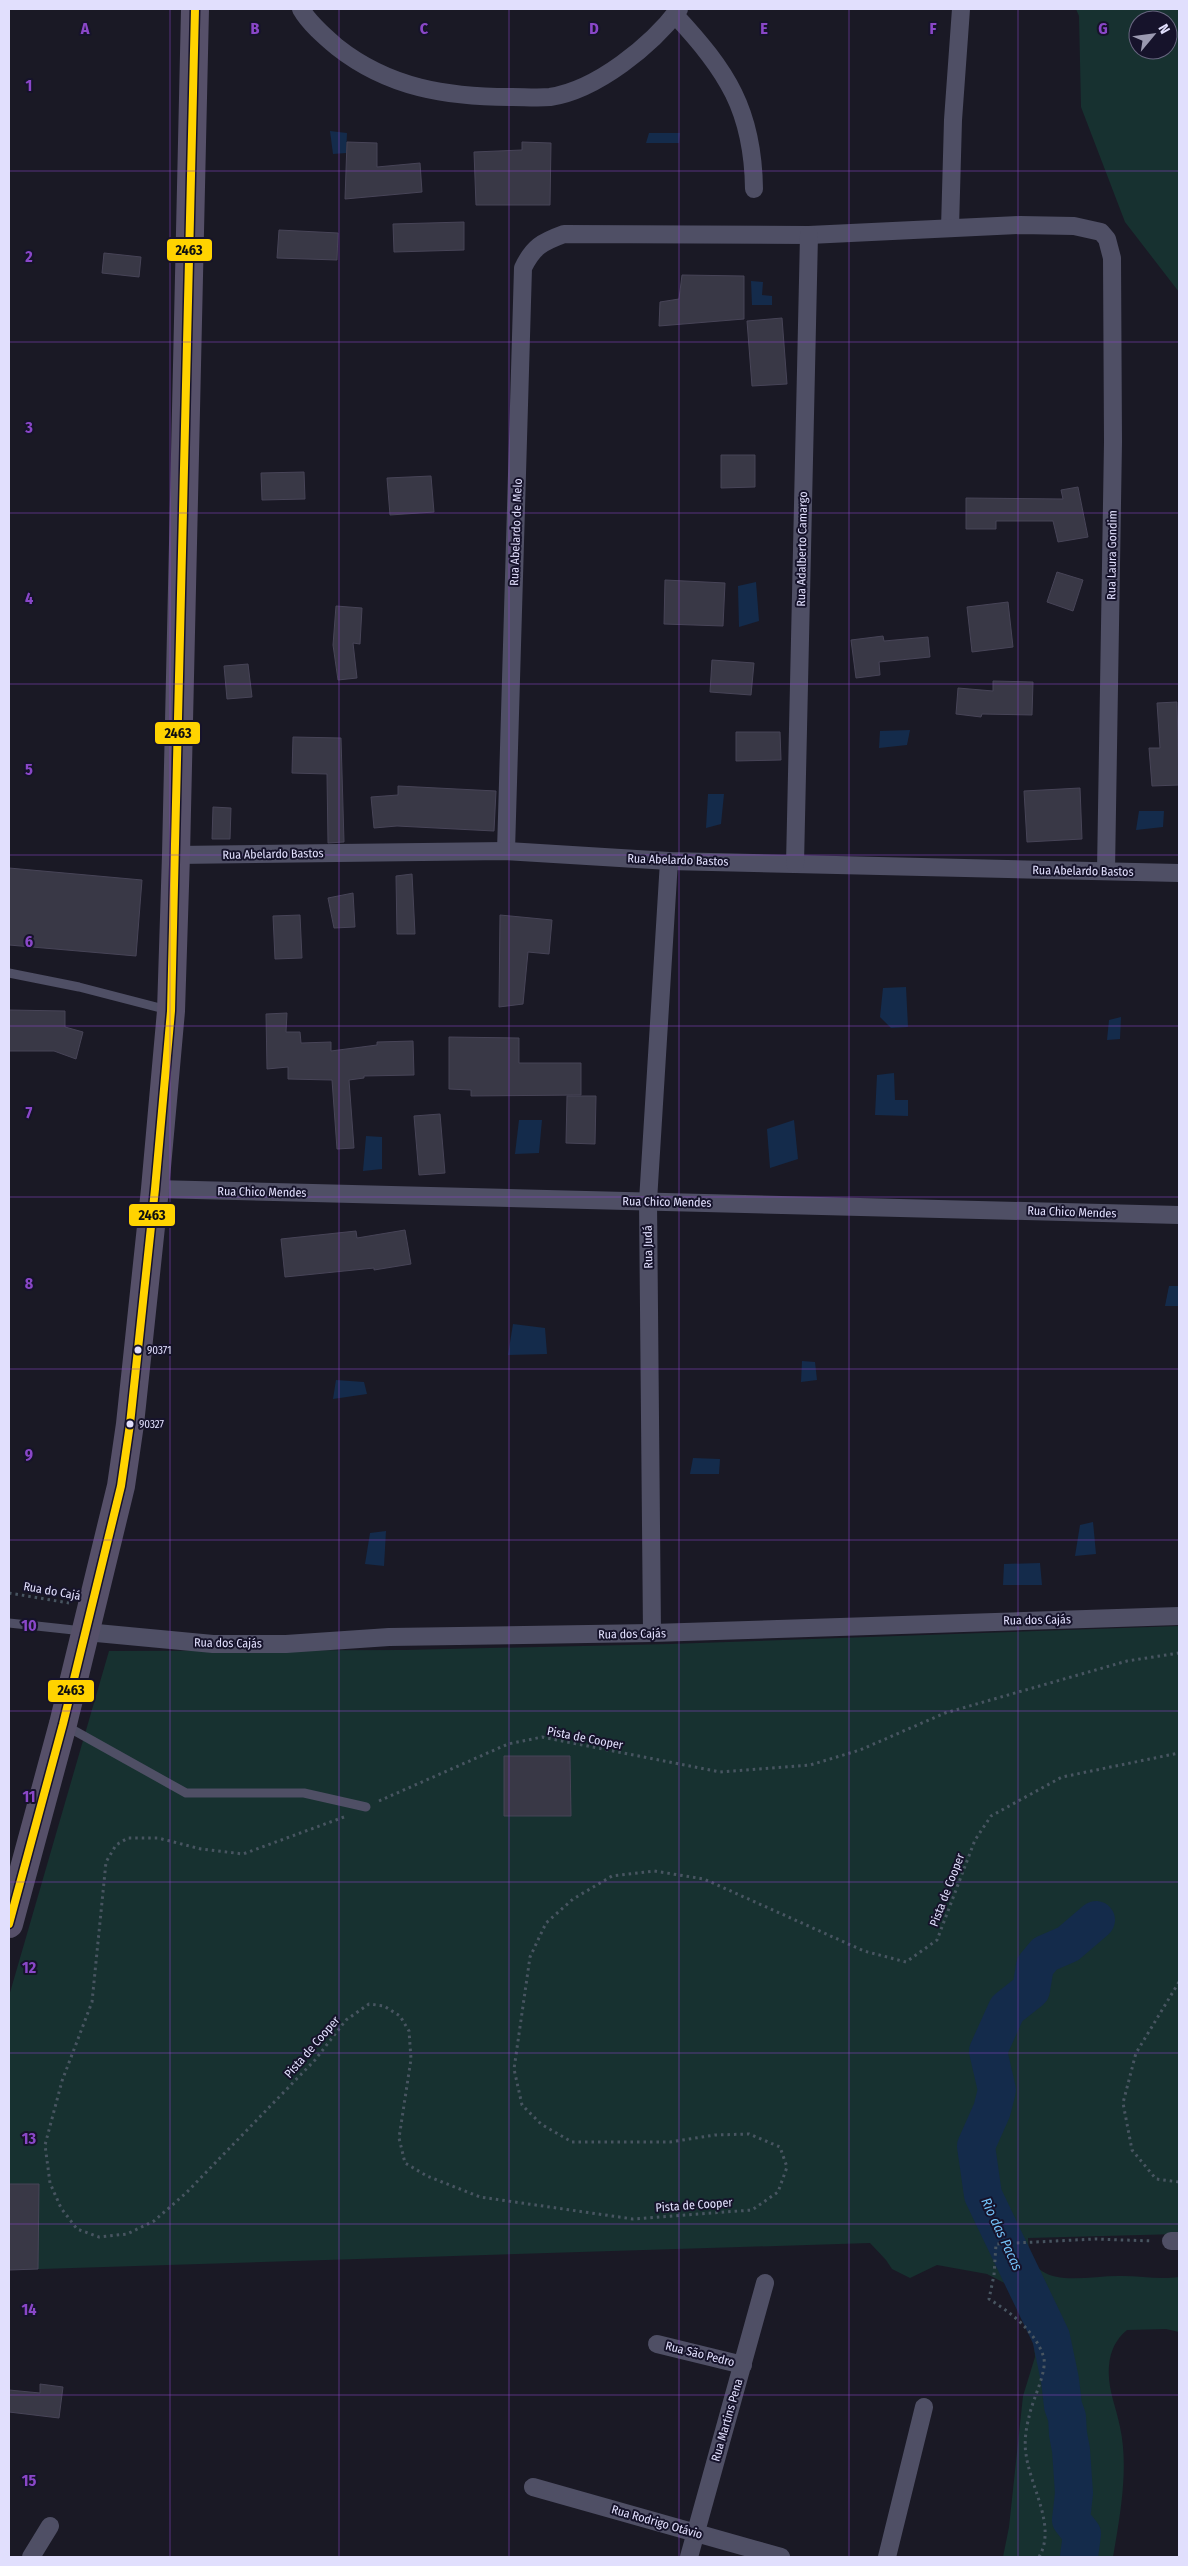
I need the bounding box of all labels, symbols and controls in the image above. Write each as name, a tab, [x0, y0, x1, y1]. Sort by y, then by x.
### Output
north arrow	[1128, 10, 1178, 60]
text: A	[80, 19, 90, 38]
text: B	[251, 19, 260, 38]
text: C	[420, 19, 429, 38]
text: D	[589, 19, 599, 38]
text: E	[760, 19, 768, 38]
text: F	[929, 19, 937, 38]
text: G	[1098, 19, 1108, 38]
text: N	[1154, 21, 1173, 37]
text: 1	[26, 76, 32, 95]
line badge: 2463	[166, 238, 213, 262]
text: 2463	[174, 242, 203, 259]
text: 2	[24, 247, 33, 266]
text: 3	[24, 418, 33, 437]
street label: Rua Abelardo de Melo	[507, 478, 525, 586]
street label: Rua Adalberto Camargo	[794, 491, 810, 607]
street label: Rua Laura Gondim	[1104, 510, 1120, 600]
text: 4	[25, 589, 33, 608]
line badge: 2463	[154, 721, 201, 745]
text: 2463	[163, 725, 192, 742]
text: 5	[25, 760, 33, 779]
street label: Rua Abelardo Bastos	[222, 846, 324, 862]
street label: Rua Abelardo Bastos	[627, 851, 729, 869]
street label: Rua Abelardo Bastos	[1032, 863, 1134, 879]
text: 6	[25, 932, 33, 951]
text: 7	[26, 1103, 33, 1122]
street label: Rua Chico Mendes	[217, 1184, 307, 1200]
street label: Rua Chico Mendes	[622, 1194, 712, 1210]
line badge: 2463	[128, 1203, 176, 1227]
street label: Rua Chico Mendes	[1027, 1203, 1117, 1221]
text: 2463	[137, 1207, 166, 1224]
street label: Rua Judá	[641, 1225, 655, 1269]
text: 8	[25, 1274, 34, 1293]
place label: 90371	[147, 1344, 171, 1357]
marker: 90371	[133, 1345, 143, 1355]
place label: 90327	[139, 1418, 165, 1431]
marker: 90327	[125, 1419, 135, 1429]
text: 9	[25, 1445, 33, 1464]
street label: Rua do Cajá	[22, 1579, 82, 1603]
street label: Rua dos Cajás	[1003, 1612, 1071, 1628]
text: 10	[21, 1616, 37, 1635]
street label: Rua dos Cajás	[598, 1626, 666, 1642]
street label: Rua dos Cajás	[194, 1635, 262, 1651]
line badge: 2463	[47, 1679, 95, 1703]
text: 2463	[56, 1682, 85, 1699]
street label: Pista de Cooper	[546, 1724, 625, 1752]
text: 11	[22, 1787, 36, 1806]
street label: Pista de Cooper	[927, 1851, 968, 1929]
text: 12	[22, 1958, 37, 1977]
street label: Pista de Cooper	[281, 2013, 343, 2081]
text: 13	[22, 2129, 37, 2148]
street label: Pista de Cooper	[655, 2195, 734, 2215]
water label: Rio das Pacas	[977, 2195, 1026, 2273]
text: 14	[22, 2300, 37, 2319]
street label: Rua São Pedro	[664, 2339, 736, 2369]
street label: Rua Martins Pena	[709, 2377, 746, 2463]
text: 15	[22, 2471, 36, 2490]
street label: Rua Rodrigo Otávio	[610, 2502, 704, 2542]

